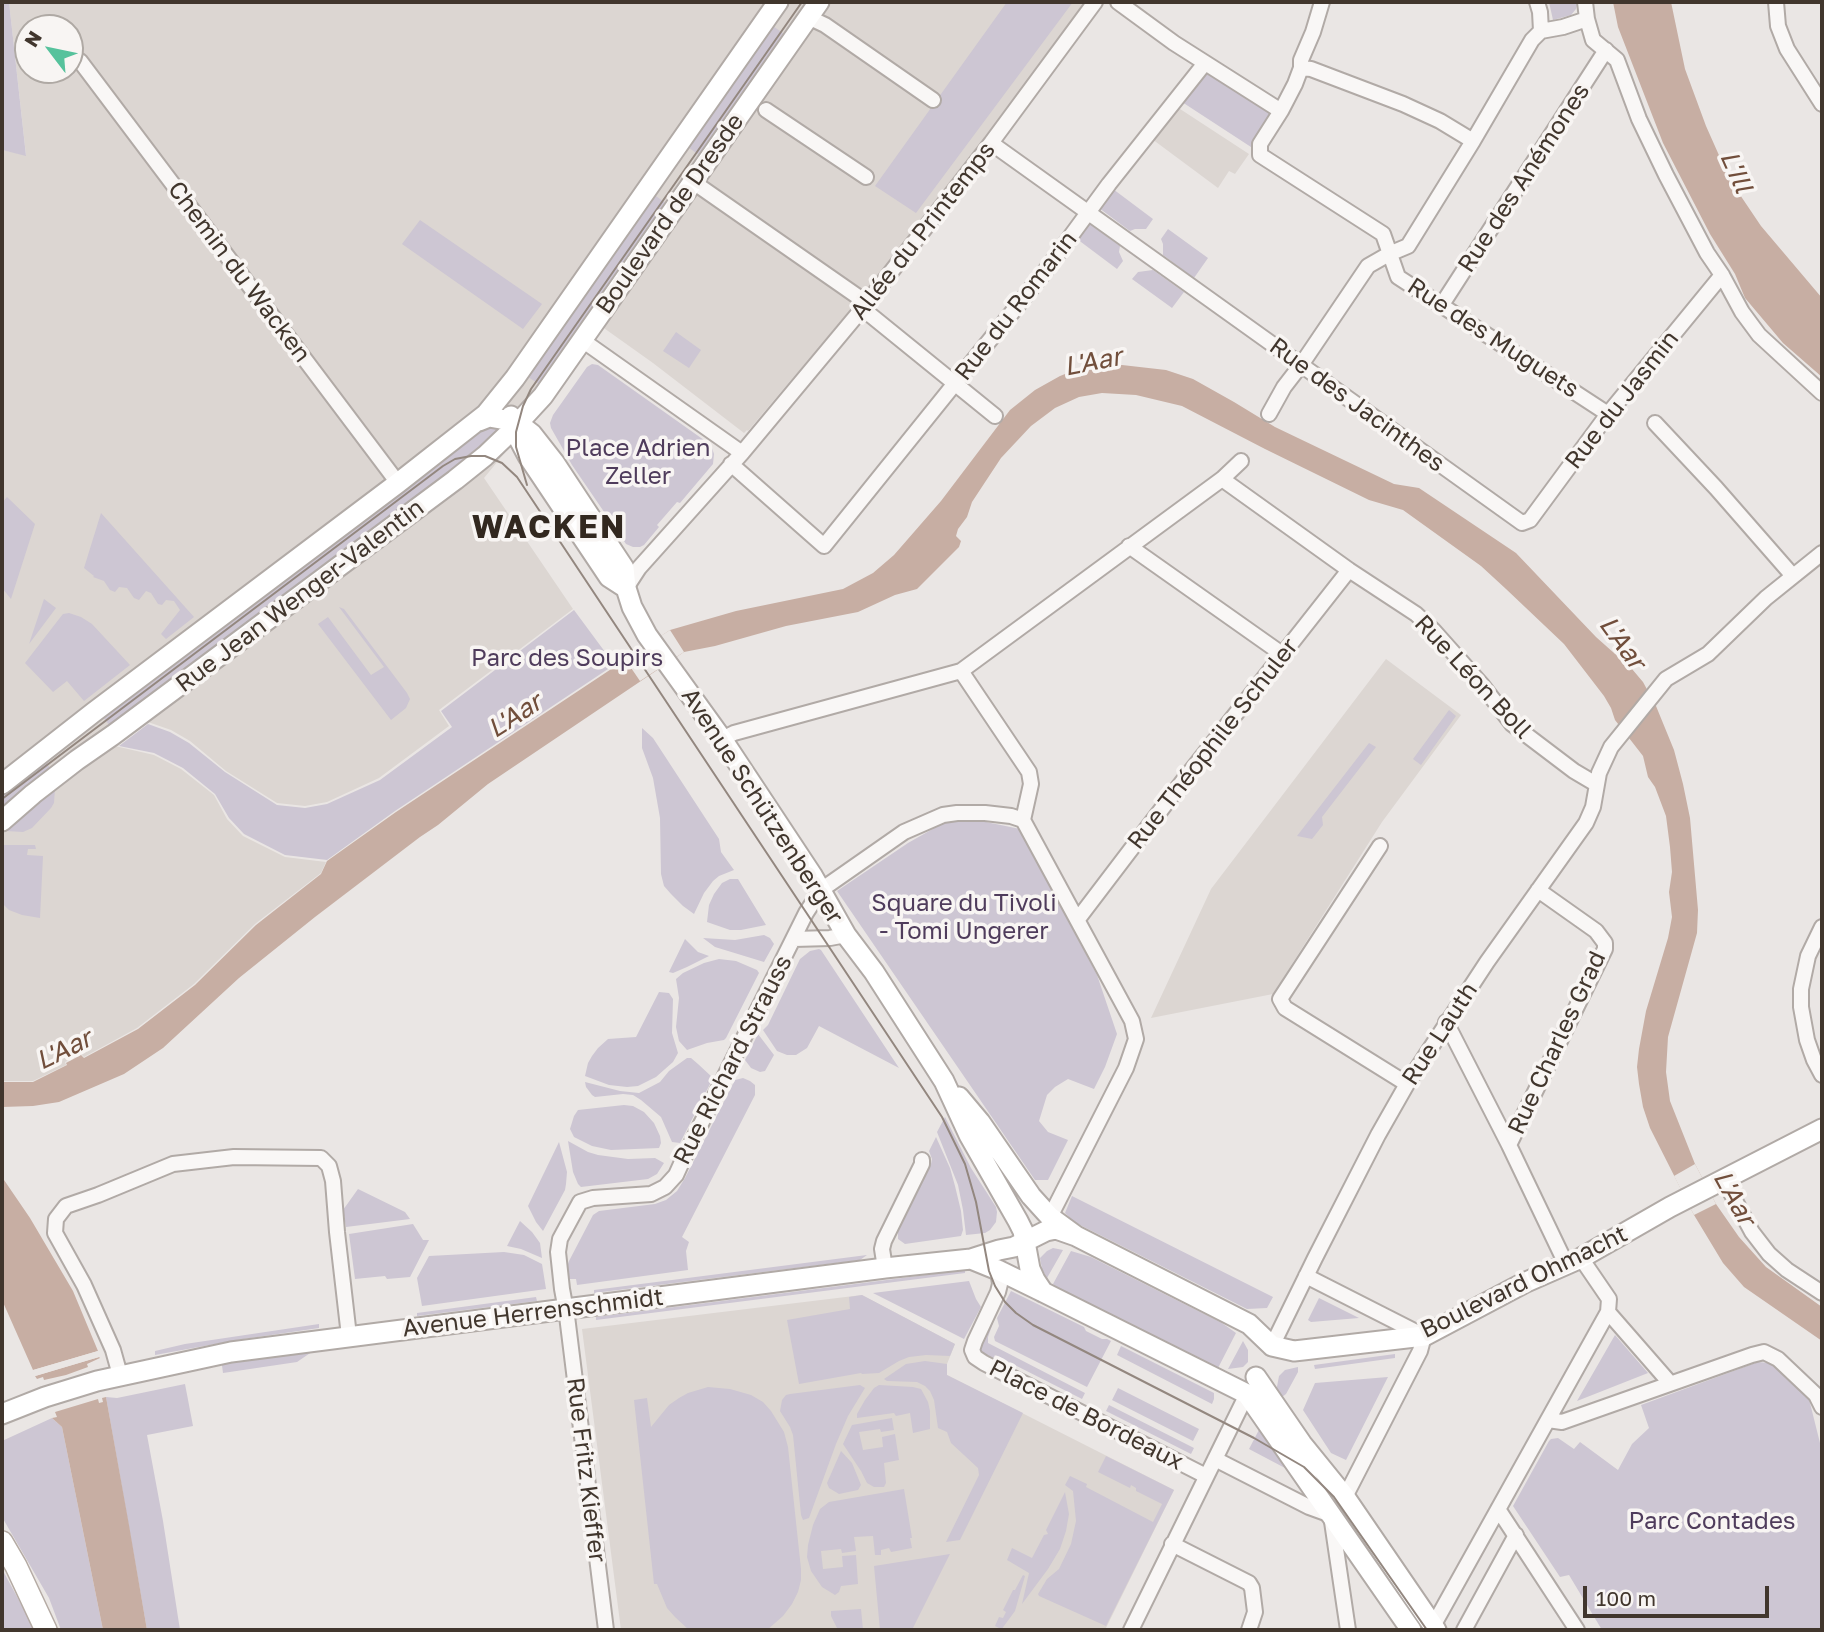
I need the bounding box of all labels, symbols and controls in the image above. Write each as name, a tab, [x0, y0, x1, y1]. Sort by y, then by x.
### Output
north arrow	[14, 14, 84, 84]
text: N	[19, 26, 46, 51]
street label: Rue des Anémones	[1452, 78, 1596, 278]
street label: Boulevard de Dresde	[590, 108, 750, 320]
street label: Allée du Printemps	[845, 136, 1001, 326]
water label: L'Ill	[1713, 146, 1759, 198]
street label: Chemin du Wacken	[162, 176, 316, 368]
street label: Rue du Romarin	[949, 226, 1083, 386]
street label: Rue des Muguets	[1402, 272, 1584, 404]
street label: Rue du Jasmin	[1559, 325, 1685, 475]
street label: Rue des Jacinthes	[1264, 332, 1450, 478]
water label: L'Aar	[1062, 341, 1124, 383]
park label: Place Adrien Zeller	[565, 434, 711, 490]
street label: Rue Jean Wenger-Valentin	[170, 493, 430, 699]
district label: WACKEN	[472, 509, 626, 547]
street label: Rue Léon Boll	[1408, 609, 1538, 745]
water label: L'Aar	[1592, 610, 1652, 676]
street label: Rue Théophile Schuler	[1122, 633, 1304, 855]
park label: Parc des Soupirs	[471, 644, 663, 672]
street label: Avenue Schützenberger	[675, 683, 849, 929]
water label: L'Aar	[482, 687, 548, 745]
park label: Square du Tivoli - Tomi Ungerer	[871, 889, 1057, 945]
street label: Rue Charles Grad	[1502, 947, 1612, 1139]
street label: Rue Richard Strauss	[668, 950, 798, 1170]
street label: Rue Lauth	[1396, 977, 1484, 1091]
water label: L'Aar	[31, 1023, 97, 1077]
water label: L'Aar	[1706, 1165, 1762, 1231]
street label: Boulevard Ohmacht	[1416, 1219, 1632, 1345]
street label: Avenue Herrenschmidt	[401, 1283, 665, 1343]
street label: Place de Bordeaux	[984, 1354, 1188, 1476]
street label: Rue Fritz Kieffer	[560, 1376, 612, 1564]
park label: Parc Contades	[1628, 1507, 1796, 1535]
scale bar	[1586, 1572, 1772, 1616]
text: 100 m	[1596, 1585, 1656, 1611]

